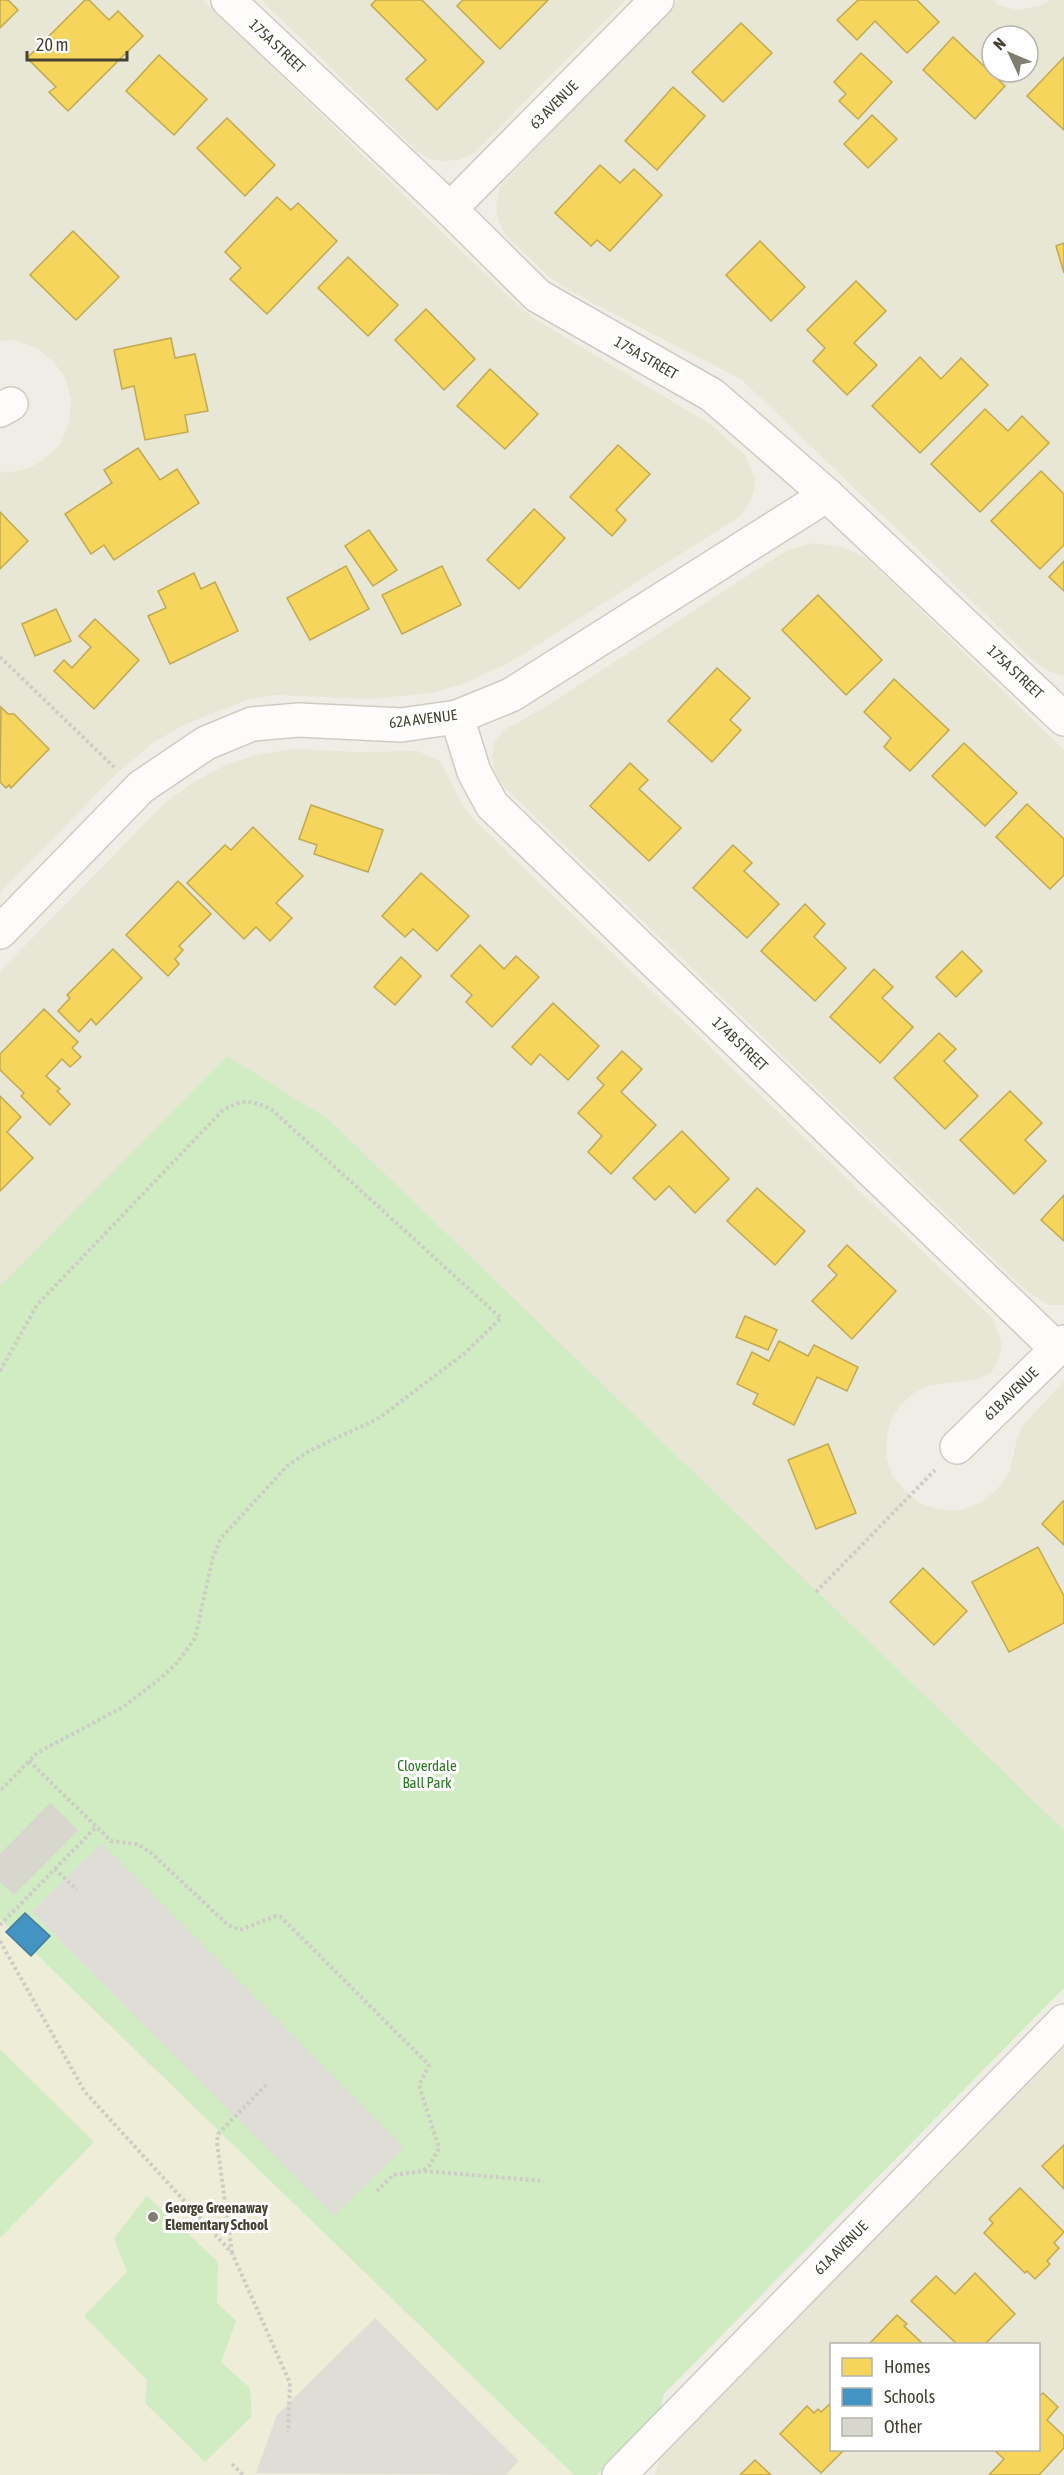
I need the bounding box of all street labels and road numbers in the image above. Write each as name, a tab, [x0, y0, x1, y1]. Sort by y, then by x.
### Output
street label: 175A STREET	[246, 15, 309, 76]
street label: 63 AVENUE	[526, 77, 582, 132]
street label: 175A STREET	[612, 333, 681, 383]
street label: 175A STREET	[984, 641, 1047, 702]
street label: 62A AVENUE	[388, 706, 459, 731]
street label: 174B STREET	[709, 1013, 772, 1074]
street label: 61B AVENUE	[980, 1363, 1042, 1423]
street label: 61A AVENUE	[810, 2217, 871, 2278]

